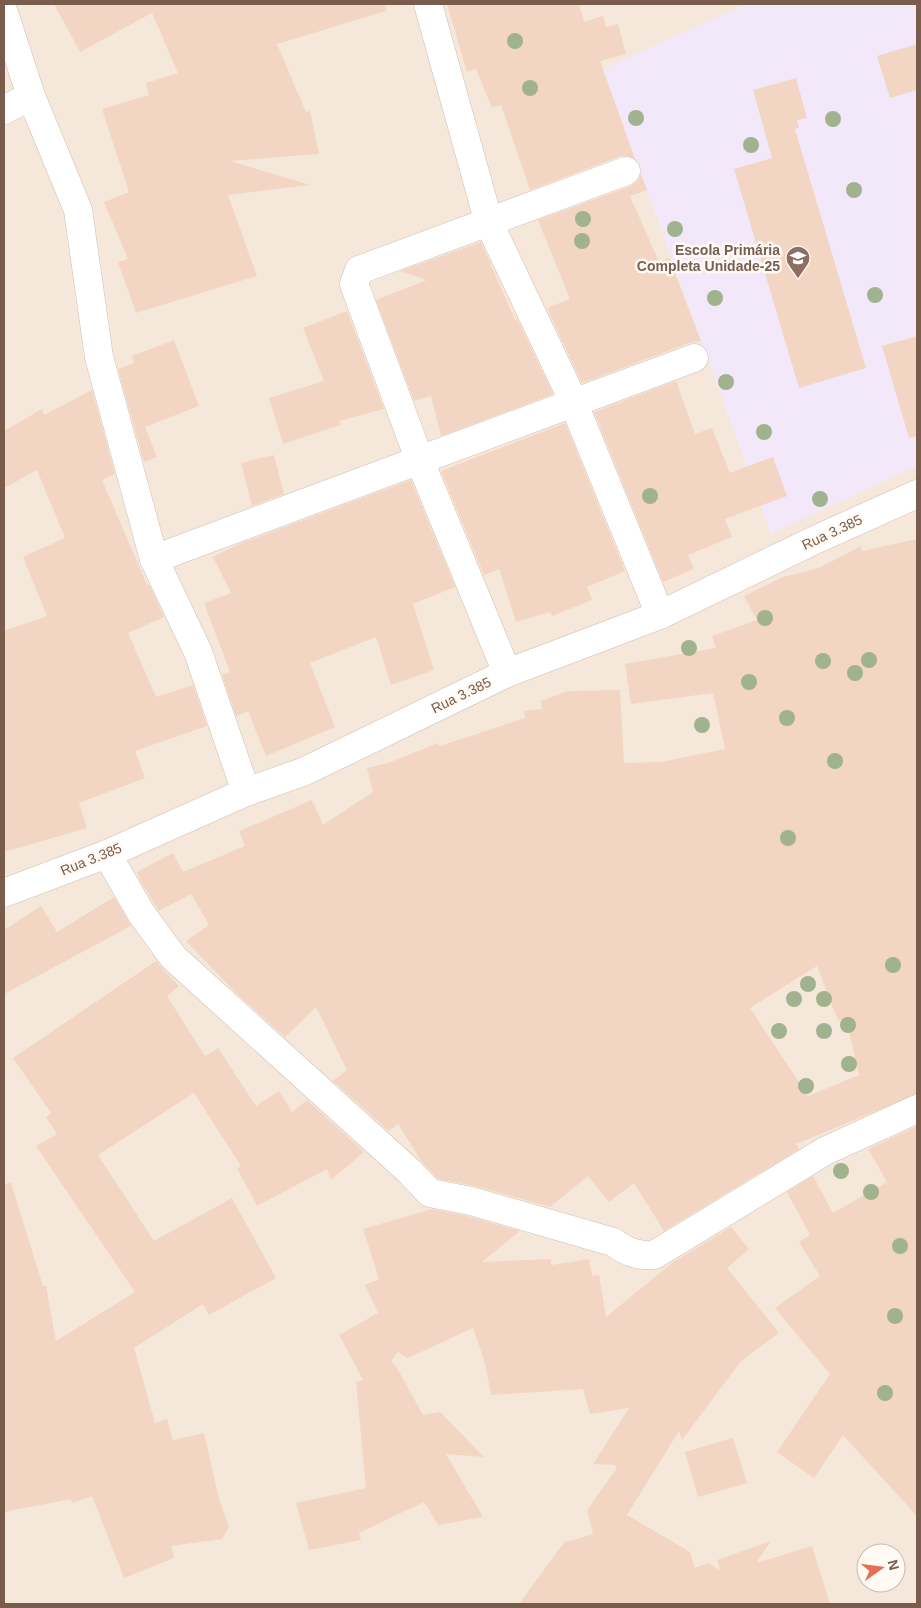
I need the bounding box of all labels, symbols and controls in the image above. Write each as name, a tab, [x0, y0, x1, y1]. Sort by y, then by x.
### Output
place label: Escola Primária Completa Unidade-25	[637, 242, 780, 274]
school or university icon: Escola Primária Completa Unidade-25	[785, 245, 811, 279]
street label: Rua 3.385	[799, 511, 865, 553]
street label: Rua 3.385	[428, 674, 494, 716]
street label: Rua 3.385	[58, 839, 124, 879]
north arrow	[856, 1543, 906, 1593]
text: N	[885, 1558, 903, 1572]

